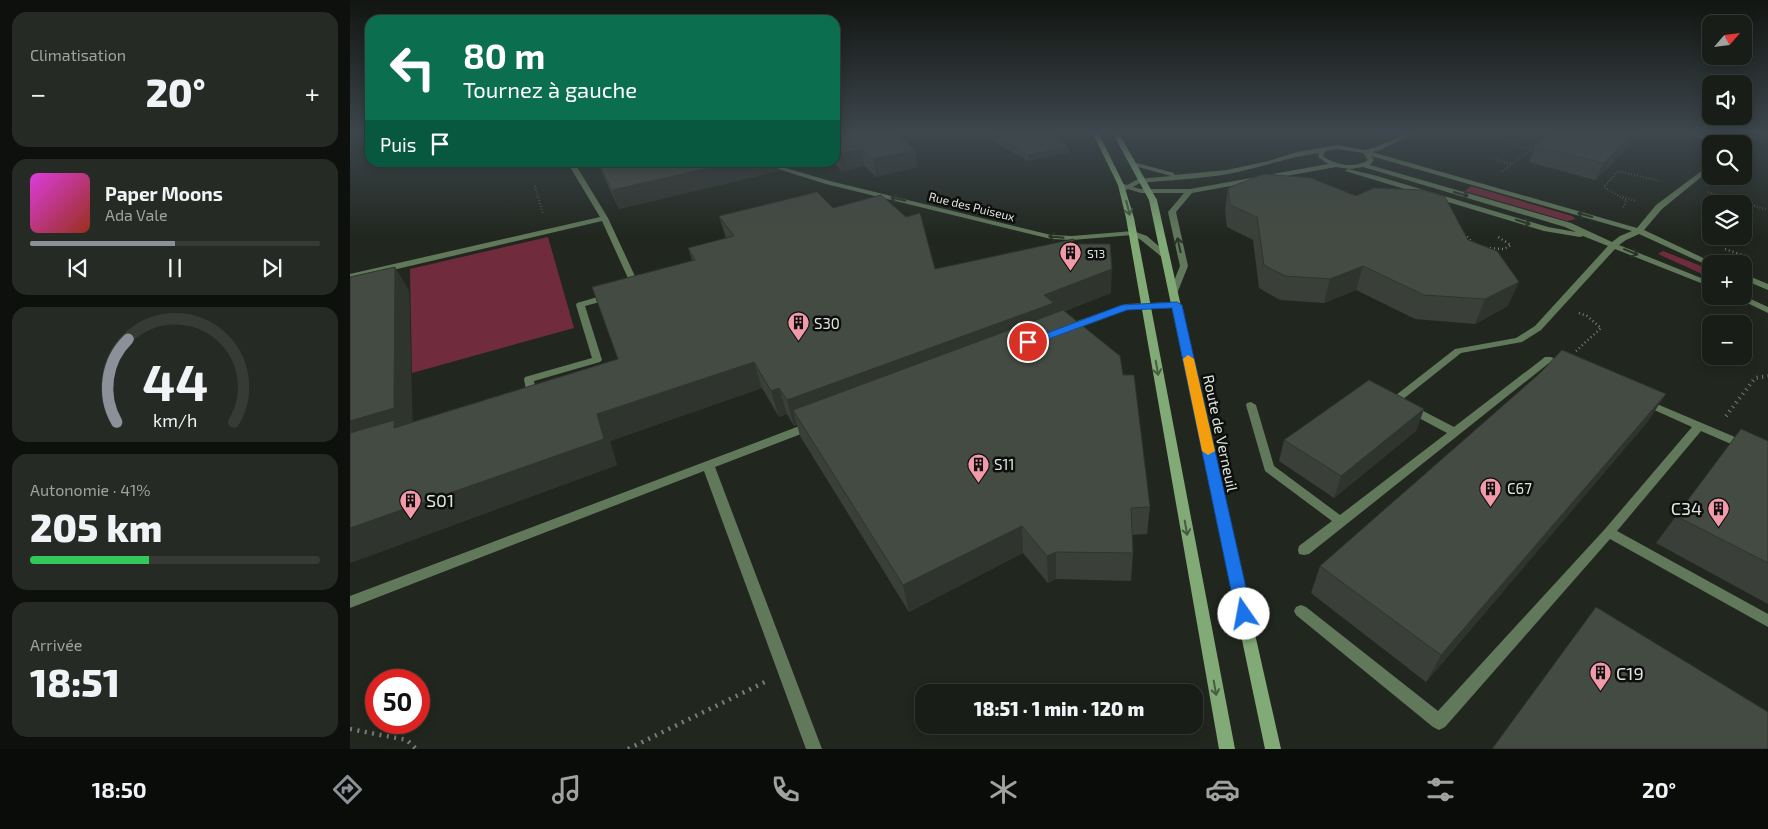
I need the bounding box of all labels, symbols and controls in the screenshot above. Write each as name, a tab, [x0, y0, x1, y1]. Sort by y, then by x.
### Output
north arrow	[1702, 15, 1752, 65]
map controls	[1702, 15, 1752, 365]
text: 80 m	[463, 34, 545, 76]
icon: left	[380, 35, 445, 100]
text: Climatisation	[30, 45, 126, 64]
text: 20°	[146, 69, 205, 115]
button: sound	[1702, 75, 1752, 125]
text: −	[30, 76, 46, 110]
text: +	[305, 76, 320, 110]
text: Tournez à gauche	[463, 76, 637, 102]
icon: arrive	[426, 130, 454, 158]
text: Puis	[380, 133, 416, 156]
button: search	[1702, 135, 1752, 185]
text: Paper Moons	[105, 182, 223, 205]
street label: Rue des Puiseux	[928, 189, 1017, 224]
one-way arrow	[1453, 190, 1469, 199]
one-way arrow	[890, 194, 906, 203]
button: layers	[1702, 195, 1752, 245]
one-way arrow	[1124, 200, 1133, 216]
text: Ada Vale	[105, 205, 168, 224]
one-way arrow	[1577, 209, 1593, 219]
one-way arrow	[1515, 218, 1531, 227]
one-way arrow	[1048, 232, 1064, 242]
one-way arrow	[1174, 237, 1183, 253]
building icon: S13	[1059, 241, 1083, 272]
place label: S13	[1087, 246, 1105, 260]
one-way arrow	[1624, 248, 1639, 257]
icon: previous	[64, 254, 92, 282]
icon: pause	[161, 254, 189, 282]
icon: next	[258, 254, 286, 282]
button: +	[1702, 255, 1752, 305]
building icon: S30	[786, 311, 810, 342]
place label: S30	[814, 314, 840, 332]
button: −	[1702, 315, 1752, 365]
pin	[1007, 321, 1049, 363]
icon: arrive	[1014, 328, 1042, 356]
text: 44	[142, 349, 208, 411]
one-way arrow	[1153, 360, 1163, 376]
street label: Route de Verneuil	[1200, 373, 1242, 494]
text: km/h	[153, 409, 197, 431]
building icon: S11	[966, 452, 990, 483]
place label: S11	[994, 455, 1014, 473]
building icon: C67	[1479, 476, 1503, 507]
place label: C67	[1507, 479, 1532, 497]
text: Autonomie · 41%	[30, 480, 151, 499]
building icon: S01	[398, 488, 422, 519]
place label: S01	[426, 489, 454, 511]
building icon: C34	[1706, 496, 1730, 527]
place label: C34	[1671, 497, 1702, 519]
text: 205 km	[30, 504, 162, 550]
one-way arrow	[1182, 520, 1192, 536]
position arrow	[1217, 587, 1269, 639]
text: Arrivée	[30, 635, 82, 654]
text: 18:51	[30, 659, 120, 705]
building icon: C19	[1588, 661, 1612, 692]
place label: C19	[1616, 662, 1644, 684]
speed limit sign: 50	[365, 669, 430, 734]
one-way arrow	[1211, 679, 1221, 695]
text: 18:51 · 1 min · 120 m	[974, 697, 1144, 720]
icon: directions	[330, 772, 365, 807]
icon: music	[549, 772, 584, 807]
icon: phone	[768, 772, 803, 807]
icon: climate	[986, 772, 1021, 807]
icon: car	[1205, 772, 1240, 807]
icon: filters	[1423, 772, 1458, 807]
text: 18:50	[92, 776, 147, 802]
text: 20°	[1642, 776, 1676, 802]

